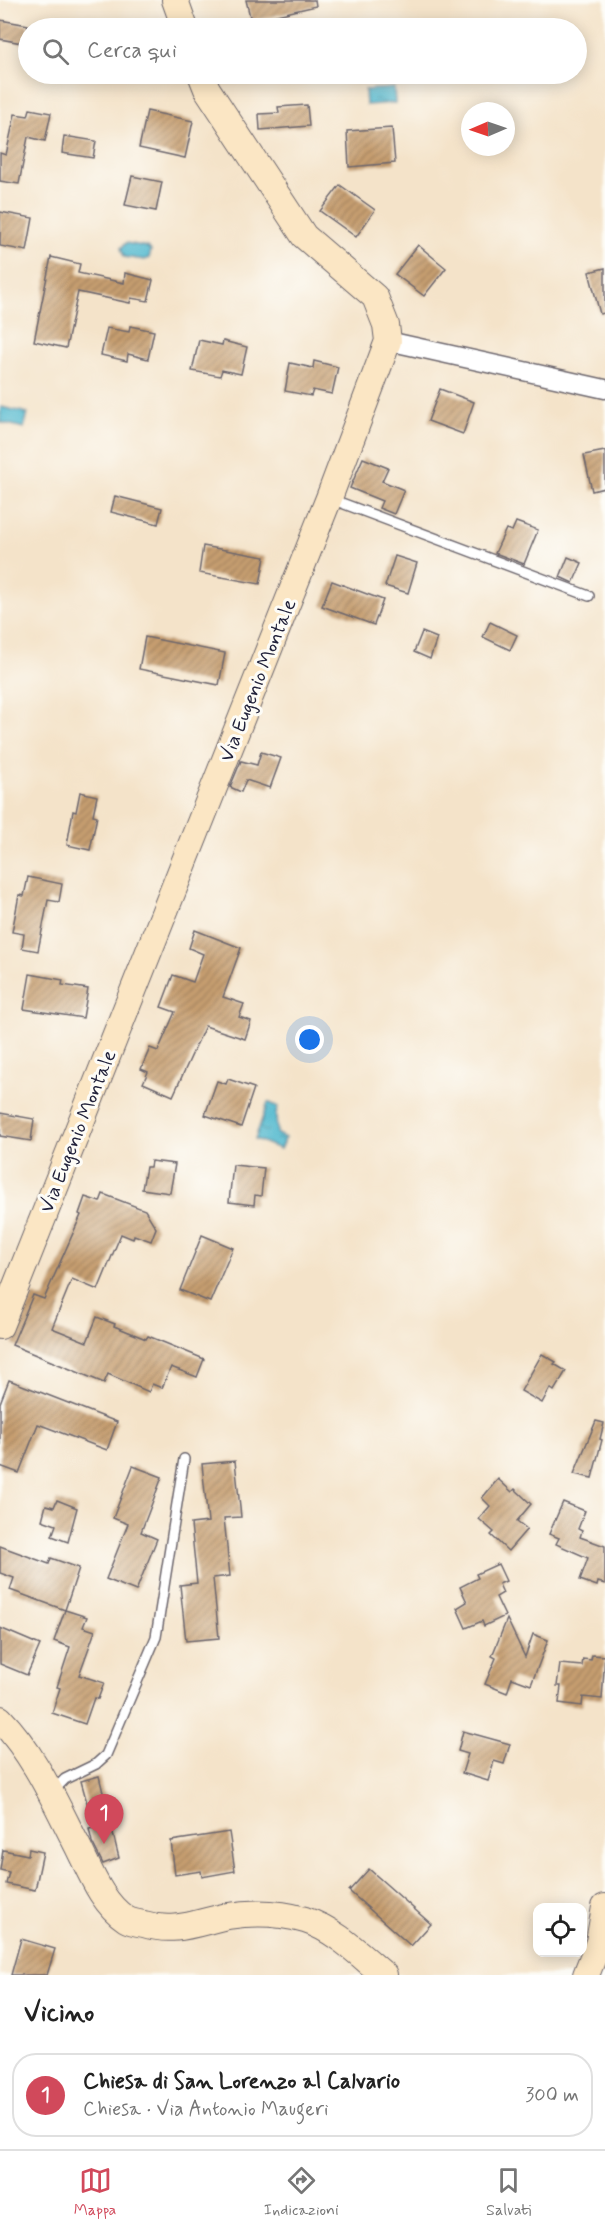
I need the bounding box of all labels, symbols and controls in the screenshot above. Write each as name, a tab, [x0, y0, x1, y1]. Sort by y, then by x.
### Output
search box	[18, 18, 587, 84]
icon: search	[39, 35, 72, 68]
text: Cerca qui	[87, 37, 177, 65]
north arrow	[461, 102, 515, 156]
street label: Via Eugenio Montale	[213, 595, 303, 766]
your location	[295, 1025, 324, 1054]
street label: Via Eugenio Montale	[33, 1046, 123, 1217]
pin: 1	[84, 1794, 124, 1844]
map controls	[533, 1903, 587, 1957]
button: locate	[533, 1903, 587, 1957]
text: Vicino	[24, 1997, 94, 2031]
text: Chiesa di San Lorenzo al Calvario	[83, 2068, 400, 2096]
text: 1	[41, 2082, 50, 2109]
text: 300 m	[525, 2082, 579, 2109]
text: Chiesa · Via Antonio Maugeri	[83, 2096, 329, 2123]
tab: Mappa	[74, 2164, 116, 2221]
tab: Indicazioni	[264, 2164, 339, 2221]
tab: Salvati	[486, 2164, 531, 2221]

